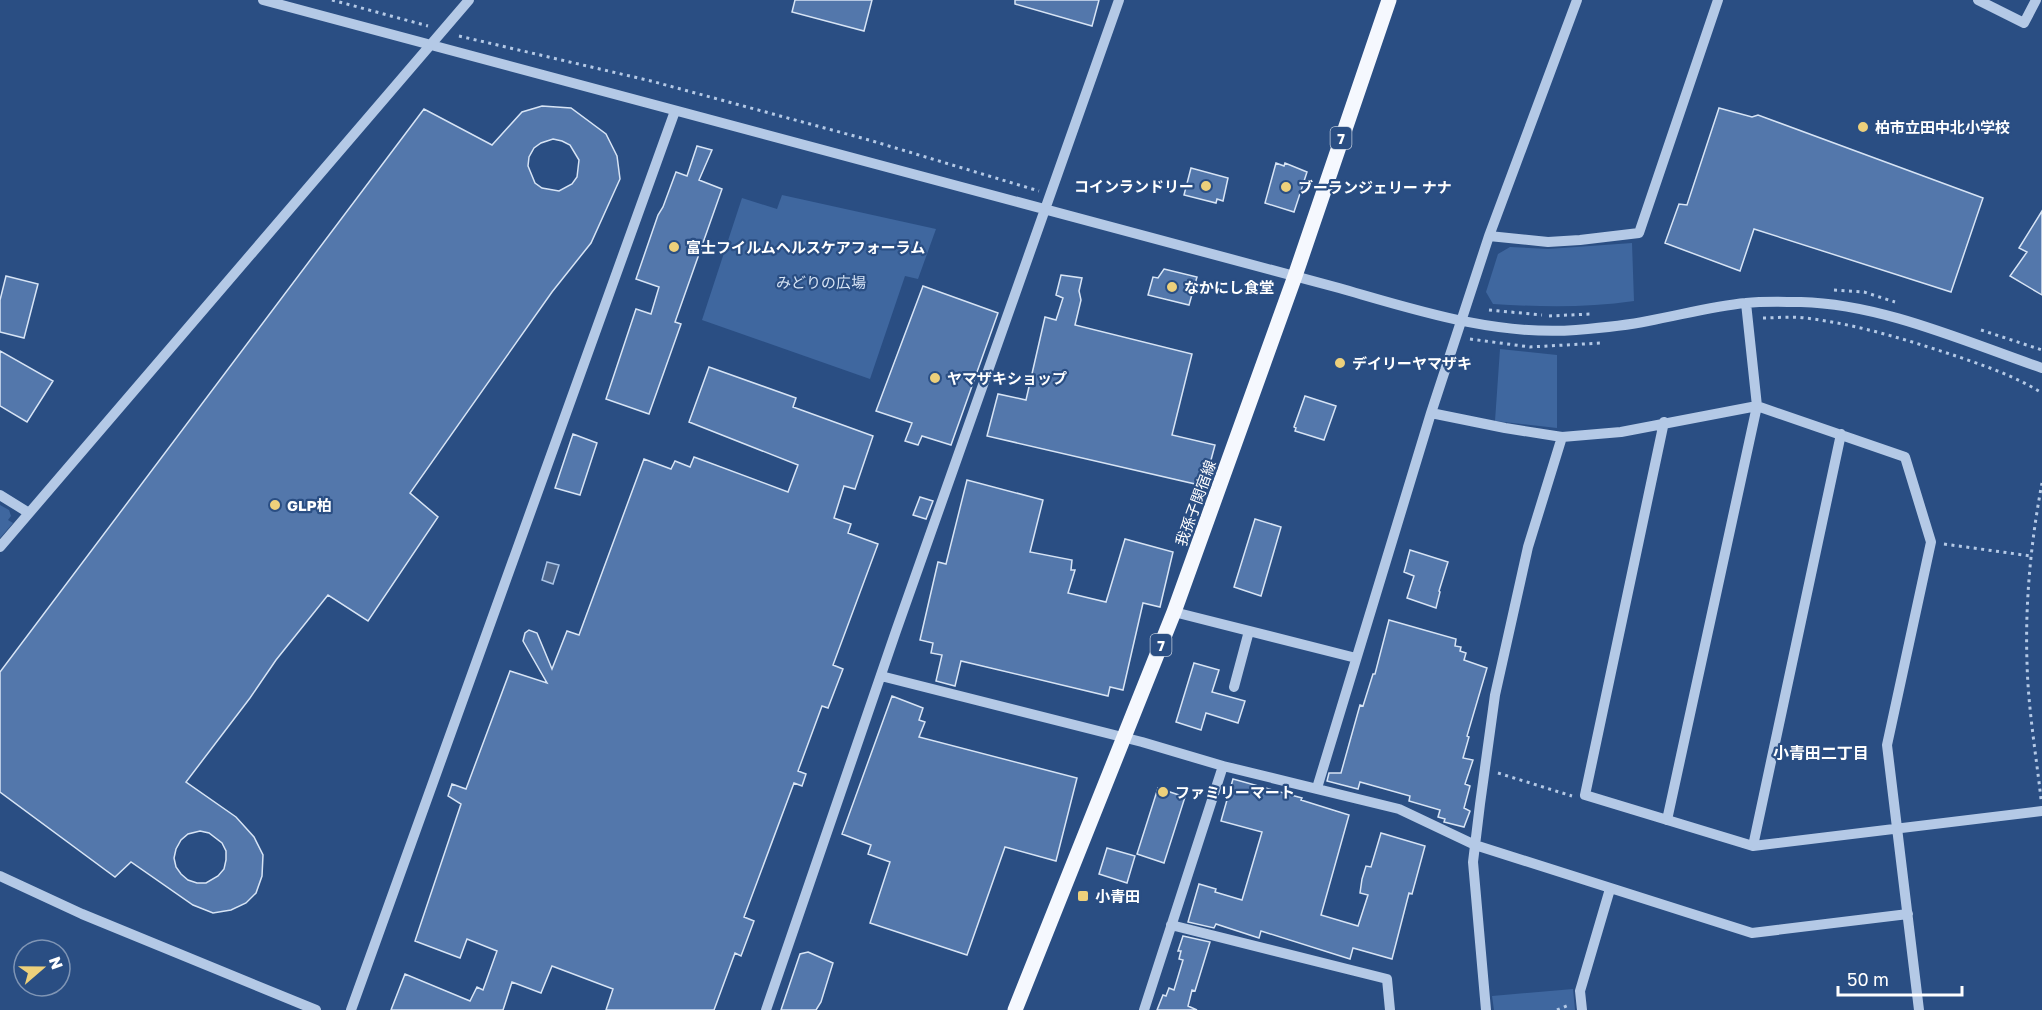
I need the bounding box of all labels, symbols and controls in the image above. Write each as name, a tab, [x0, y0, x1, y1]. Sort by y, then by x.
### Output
place label: 柏市立田中北小学校	[1875, 118, 2010, 136]
marker: 柏市立田中北小学校	[1856, 120, 1870, 134]
road number: 7	[1330, 127, 1352, 149]
place label: コインランドリー	[1074, 177, 1194, 195]
place label: ブーランジェリー ナナ	[1298, 178, 1452, 196]
marker: コインランドリー	[1199, 179, 1213, 193]
marker: ブーランジェリー ナナ	[1279, 180, 1293, 194]
place label: 富士フイルムヘルスケアフォーラム	[686, 238, 925, 256]
marker: 富士フイルムヘルスケアフォーラム	[667, 240, 681, 254]
park label: みどりの広場	[776, 273, 866, 291]
place label: なかにし食堂	[1184, 278, 1274, 296]
marker: なかにし食堂	[1165, 280, 1179, 294]
place label: デイリーヤマザキ	[1352, 354, 1472, 372]
marker: デイリーヤマザキ	[1333, 356, 1347, 370]
place label: ヤマザキショップ	[947, 369, 1067, 387]
marker: ヤマザキショップ	[928, 371, 942, 385]
street label: 我孫子関宿線	[1171, 458, 1219, 548]
place label: GLP柏	[287, 496, 332, 514]
marker: GLP柏	[268, 498, 282, 512]
road number: 7	[1150, 634, 1172, 656]
district label: 小青田二丁目	[1773, 743, 1869, 763]
place label: ファミリーマート	[1175, 783, 1295, 801]
marker: ファミリーマート	[1156, 785, 1170, 799]
place label: 小青田	[1095, 887, 1140, 905]
marker: 小青田	[1076, 889, 1090, 903]
north arrow	[12, 938, 72, 998]
text: N	[45, 954, 68, 972]
scale bar	[1838, 959, 1962, 997]
text: 50 m	[1847, 968, 1889, 990]

